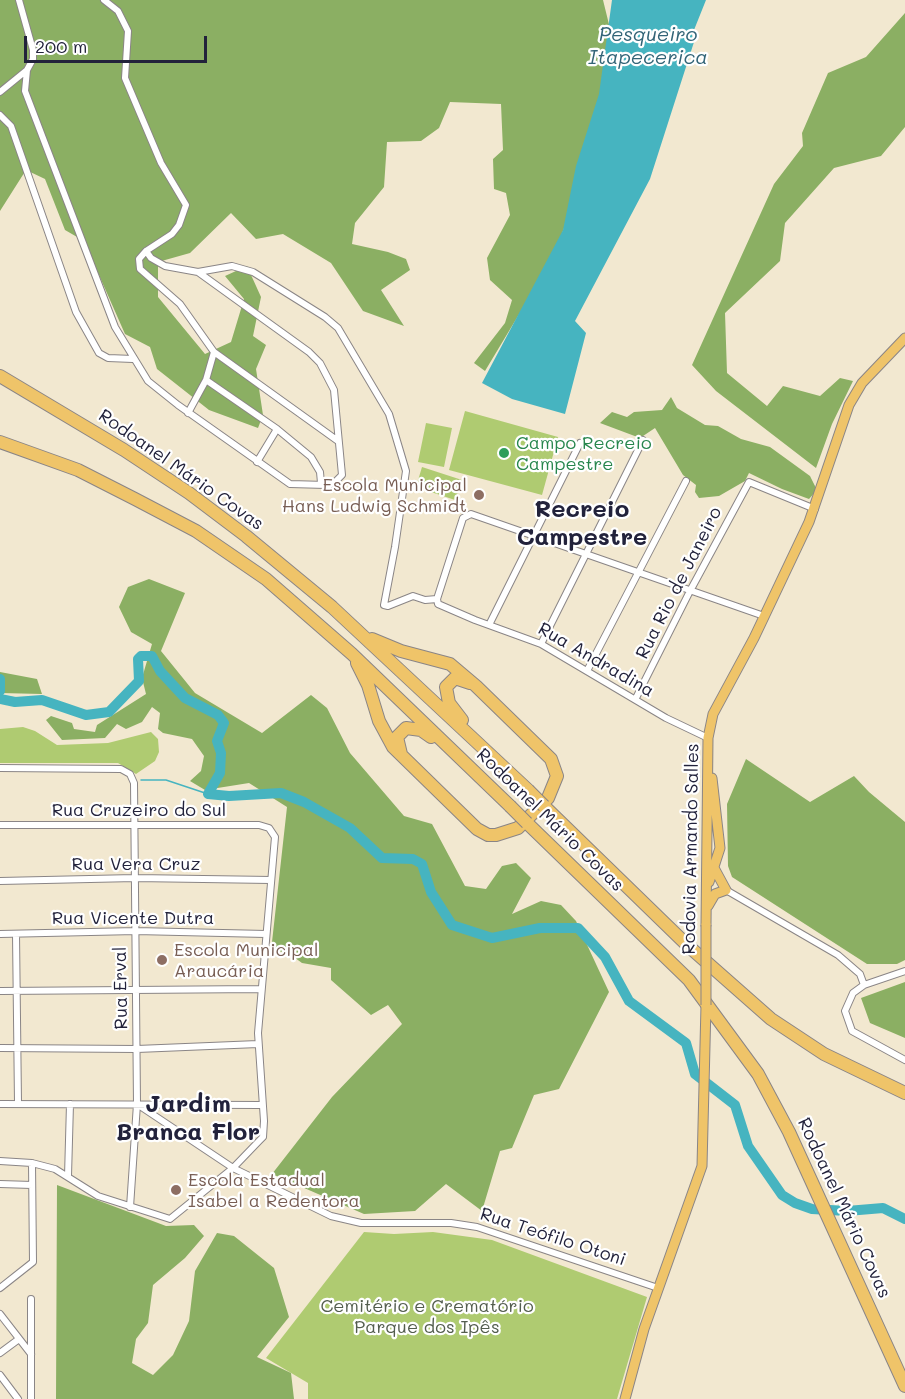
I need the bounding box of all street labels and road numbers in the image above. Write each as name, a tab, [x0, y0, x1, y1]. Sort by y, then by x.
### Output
street label: Rodoanel Mário Covas	[94, 405, 268, 535]
street label: Rua Rio de Janeiro	[631, 503, 727, 663]
street label: Rua Andradina	[534, 618, 658, 702]
street label: Rodovia Armando Salles	[678, 743, 704, 955]
street label: Rodoanel Mário Covas	[472, 744, 628, 896]
street label: Rua Cruzeiro do Sul	[52, 799, 226, 821]
street label: Rua Vera Cruz	[72, 853, 200, 875]
street label: Rua Vicente Dutra	[52, 907, 214, 929]
street label: Rua Erval	[109, 946, 133, 1030]
street label: Rodoanel Mário Covas	[793, 1114, 895, 1302]
street label: Rua Teófilo Otoni	[477, 1203, 629, 1271]

